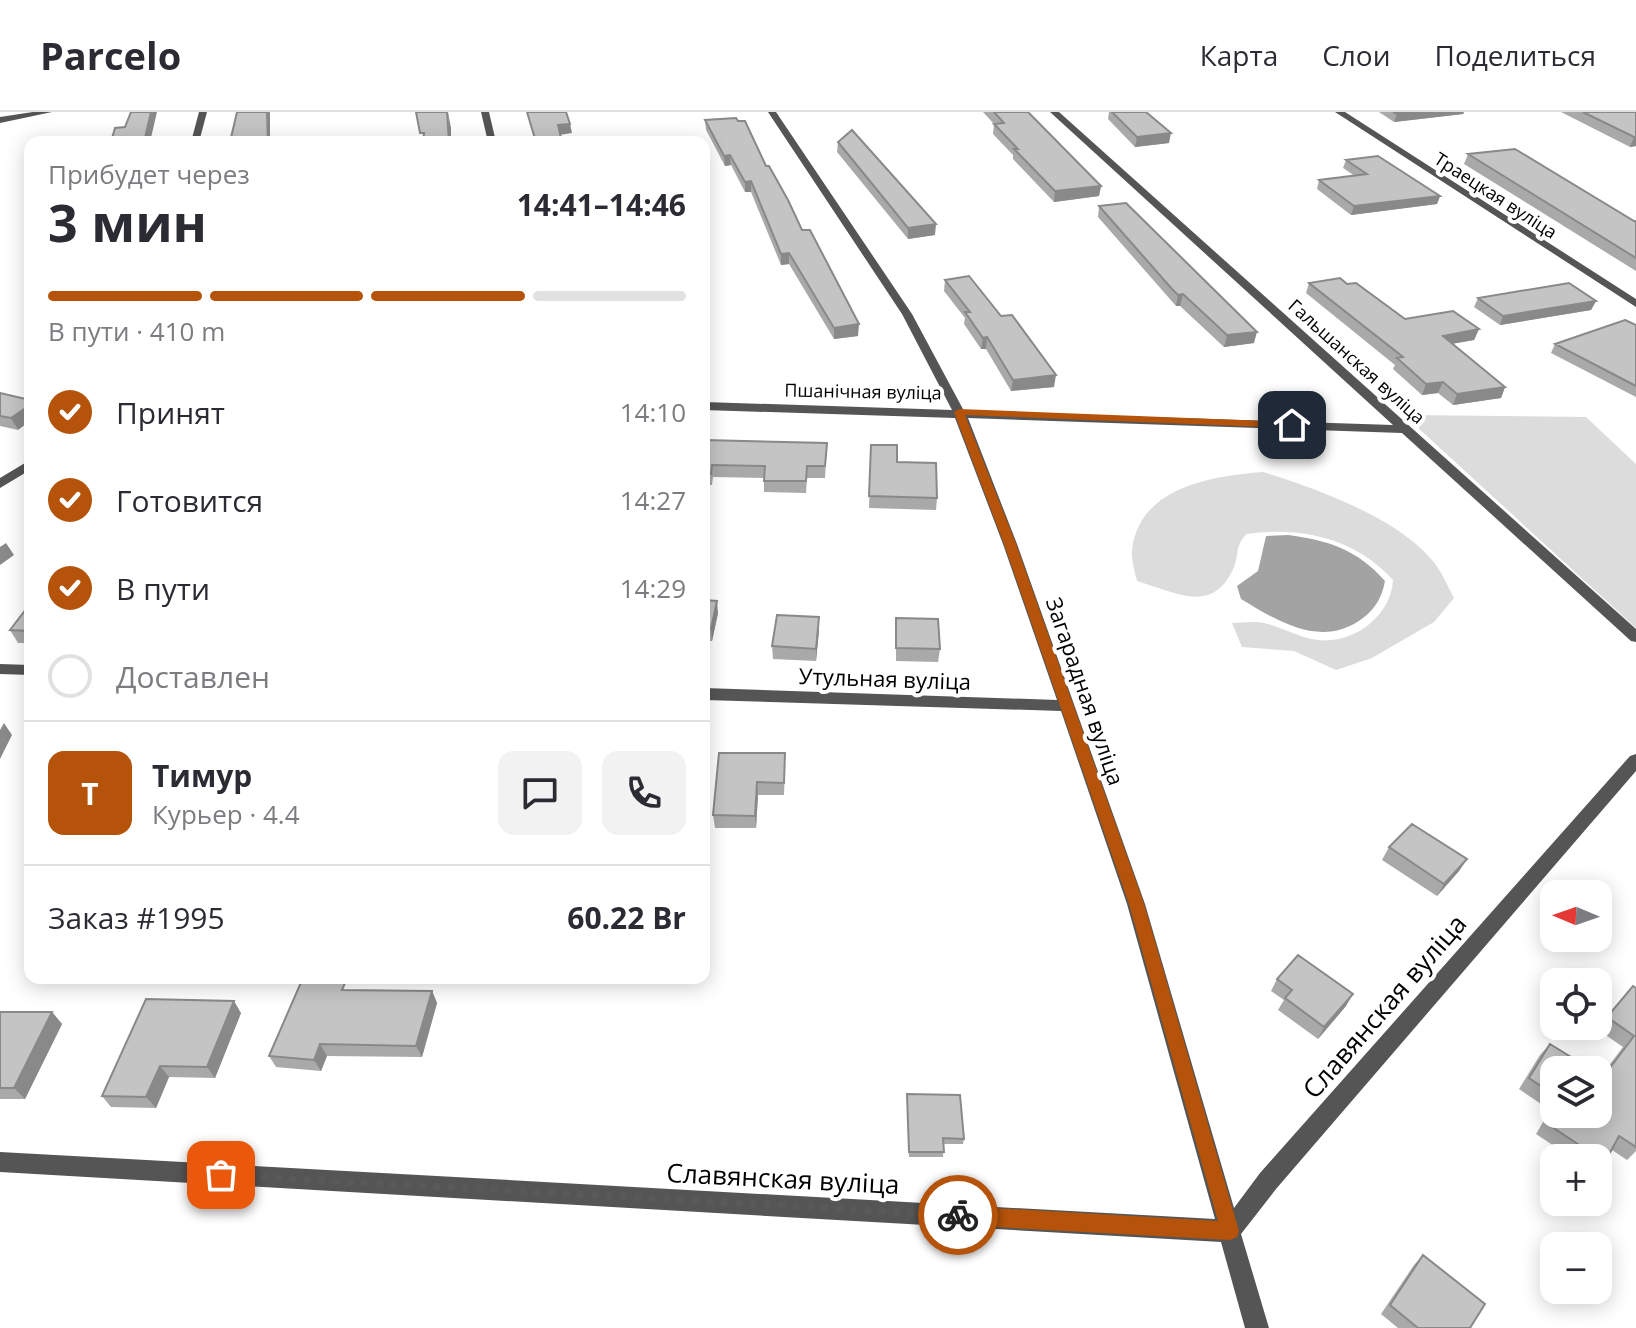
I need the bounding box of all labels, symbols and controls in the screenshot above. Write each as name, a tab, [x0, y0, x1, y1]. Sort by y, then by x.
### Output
text: Parcelo	[40, 29, 181, 81]
text: Карта	[1200, 36, 1278, 74]
text: Слои	[1322, 36, 1391, 74]
text: Поделиться	[1435, 36, 1596, 74]
street label: Траецкая вуліца	[1430, 146, 1562, 244]
text: Прибудет через	[48, 156, 250, 192]
text: 14:41–14:46	[517, 184, 686, 225]
text: 3 мин	[48, 186, 207, 257]
street label: Гальшанская вуліца	[1284, 293, 1430, 429]
text: В пути · 410 m	[48, 313, 225, 349]
street label: Пшанічная вуліца	[784, 378, 942, 404]
icon: check	[48, 390, 92, 434]
pin	[1258, 391, 1326, 459]
text: Принят	[116, 392, 225, 433]
text: 14:10	[620, 394, 686, 430]
icon: home	[1270, 403, 1314, 447]
icon: check	[48, 478, 92, 522]
text: Готовится	[116, 480, 263, 521]
text: 14:27	[620, 482, 686, 518]
icon: check	[48, 566, 92, 610]
text: В пути	[116, 568, 210, 609]
text: 14:29	[620, 570, 686, 606]
street label: Загарадная вуліца	[1040, 593, 1132, 789]
text: Доставлен	[116, 656, 270, 697]
street label: Утульная вуліца	[798, 660, 972, 696]
button: chat	[498, 751, 582, 835]
button: phone	[602, 751, 686, 835]
text: Тимур	[152, 755, 252, 796]
text: Т	[81, 773, 99, 814]
text: Курьер · 4.4	[152, 796, 300, 832]
north arrow	[1540, 880, 1612, 952]
map controls	[1540, 880, 1612, 1304]
text: Заказ #1995	[48, 897, 225, 938]
text: 60.22 Br	[567, 897, 686, 938]
street label: Славянская вуліца	[1294, 906, 1474, 1106]
button: locate	[1540, 968, 1612, 1040]
button: layers	[1540, 1056, 1612, 1128]
pin	[187, 1141, 255, 1209]
button: +	[1540, 1144, 1612, 1216]
icon: bag	[199, 1153, 243, 1197]
street label: Славянская вуліца	[666, 1154, 900, 1202]
courier	[918, 1175, 998, 1255]
icon: bike	[936, 1193, 980, 1237]
button: −	[1540, 1232, 1612, 1304]

